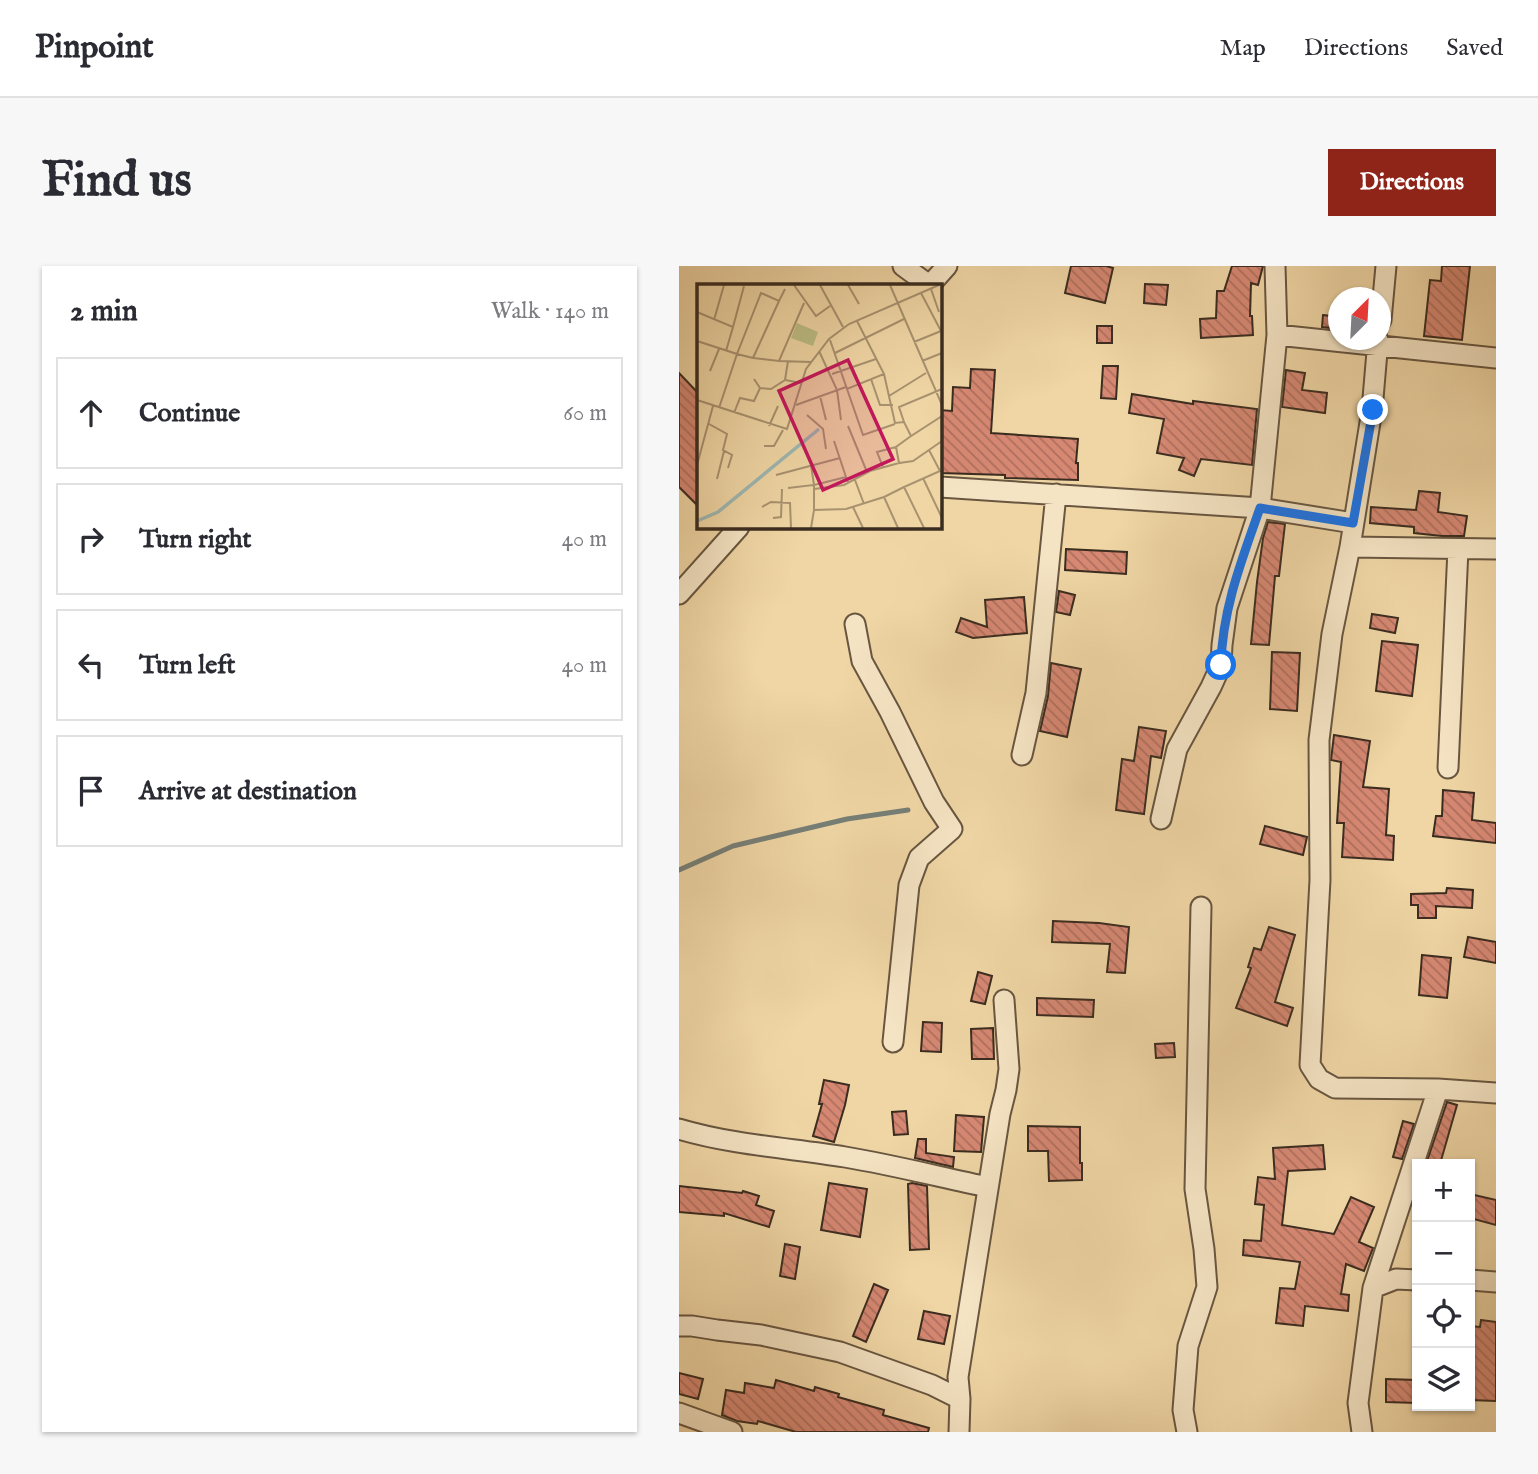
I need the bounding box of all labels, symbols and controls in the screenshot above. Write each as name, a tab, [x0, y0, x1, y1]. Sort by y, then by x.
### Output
text: Pinpoint	[35, 27, 154, 69]
text: Map	[1220, 33, 1266, 64]
text: Directions	[1304, 33, 1408, 64]
text: Saved	[1446, 33, 1503, 64]
button: Directions	[1328, 149, 1496, 216]
text: Find us	[42, 151, 192, 213]
inset map	[697, 284, 941, 528]
north arrow	[1328, 287, 1391, 350]
text: 2 min	[70, 293, 138, 331]
text: Walk · 140 m	[491, 297, 609, 326]
icon: ahead	[72, 394, 110, 432]
route end	[1357, 394, 1388, 425]
text: Continue	[139, 397, 240, 430]
text: 60 m	[563, 399, 607, 428]
icon: right	[72, 520, 110, 558]
text: Turn right	[139, 523, 252, 556]
text: 40 m	[562, 525, 607, 554]
icon: left	[72, 646, 110, 684]
text: Turn left	[139, 649, 236, 682]
route start	[1205, 649, 1236, 680]
text: 40 m	[562, 651, 607, 680]
icon: arrive	[72, 772, 110, 810]
text: Arrive at destination	[139, 775, 357, 808]
map controls	[1412, 1159, 1475, 1411]
button: +	[1412, 1159, 1475, 1222]
button: −	[1412, 1222, 1475, 1285]
button: locate	[1412, 1285, 1475, 1348]
button: layers	[1412, 1348, 1475, 1411]

